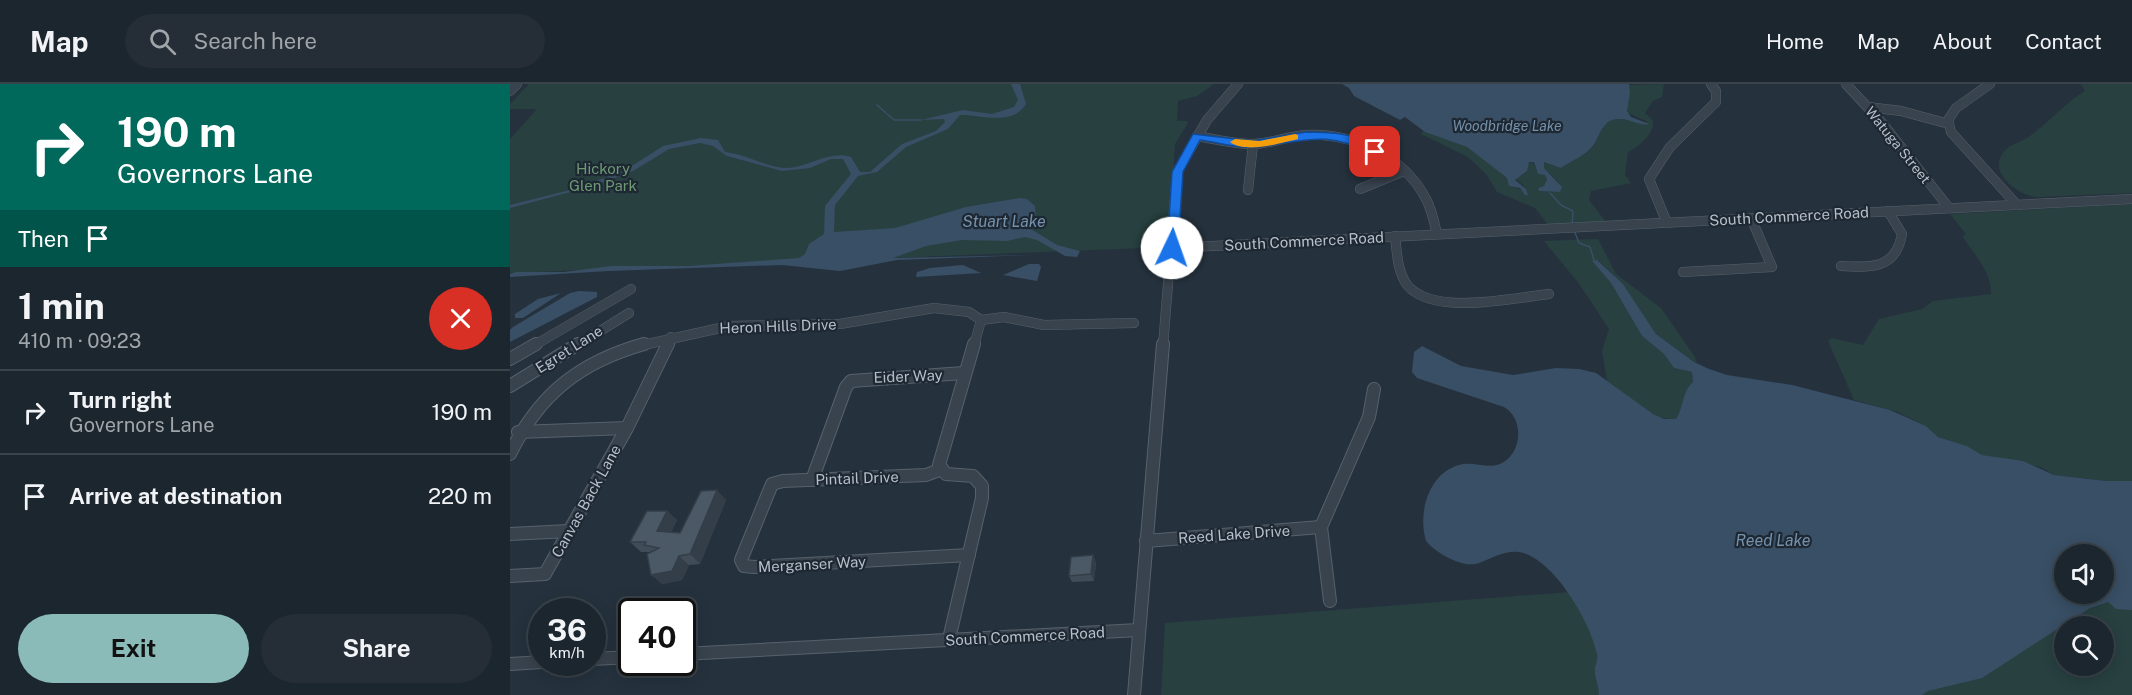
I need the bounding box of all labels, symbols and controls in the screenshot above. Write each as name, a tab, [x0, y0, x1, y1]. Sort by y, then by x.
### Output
search box	[125, 14, 545, 68]
text: Map	[30, 25, 89, 58]
icon: search	[146, 25, 179, 58]
text: Search here	[194, 28, 317, 54]
text: Home	[1766, 29, 1824, 54]
text: Map	[1857, 29, 1900, 54]
text: About	[1933, 29, 1992, 54]
text: Contact	[2025, 29, 2102, 54]
street label: Watuga Street	[1862, 103, 1934, 187]
text: 190 m	[117, 107, 237, 156]
icon: right	[18, 108, 96, 186]
water label: Woodbridge Lake	[1452, 118, 1562, 134]
pin	[1349, 126, 1400, 177]
icon: arrive	[1358, 135, 1391, 168]
text: Governors Lane	[117, 157, 313, 189]
park label: Hickory Glen Park	[569, 160, 637, 194]
street label: South Commerce Road	[1709, 203, 1869, 229]
water label: Stuart Lake	[962, 212, 1046, 231]
position arrow	[1140, 216, 1204, 280]
icon: arrive	[81, 222, 114, 255]
text: Then	[18, 226, 69, 252]
street label: South Commerce Road	[1224, 228, 1384, 254]
text: 1 min	[18, 285, 105, 327]
button: close	[429, 287, 492, 350]
street label: Heron Hills Drive	[719, 315, 837, 337]
street label: Egret Lane	[532, 322, 606, 376]
text: 410 m · 09:23	[18, 329, 141, 353]
street label: Eider Way	[873, 366, 943, 386]
text: Turn right	[69, 387, 172, 413]
icon: right	[18, 396, 51, 429]
text: 190 m	[432, 399, 492, 425]
text: Governors Lane	[69, 413, 214, 437]
street label: Canvas Back Lane	[548, 442, 624, 560]
street label: Pintail Drive	[815, 468, 899, 488]
icon: arrive	[18, 480, 51, 513]
text: Arrive at destination	[69, 483, 282, 509]
text: 220 m	[428, 483, 492, 509]
street label: Reed Lake Drive	[1177, 522, 1291, 546]
water label: Reed Lake	[1736, 531, 1811, 550]
map controls	[2054, 544, 2114, 676]
button: sound	[2054, 544, 2114, 604]
street label: Merganser Way	[757, 553, 867, 575]
speed limit sign: 40	[618, 598, 696, 676]
text: 36	[547, 612, 587, 648]
button: Exit	[18, 614, 249, 683]
button: Share	[261, 614, 492, 683]
button: search	[2054, 616, 2114, 676]
street label: South Commerce Road	[945, 623, 1105, 649]
text: km/h	[549, 644, 585, 661]

